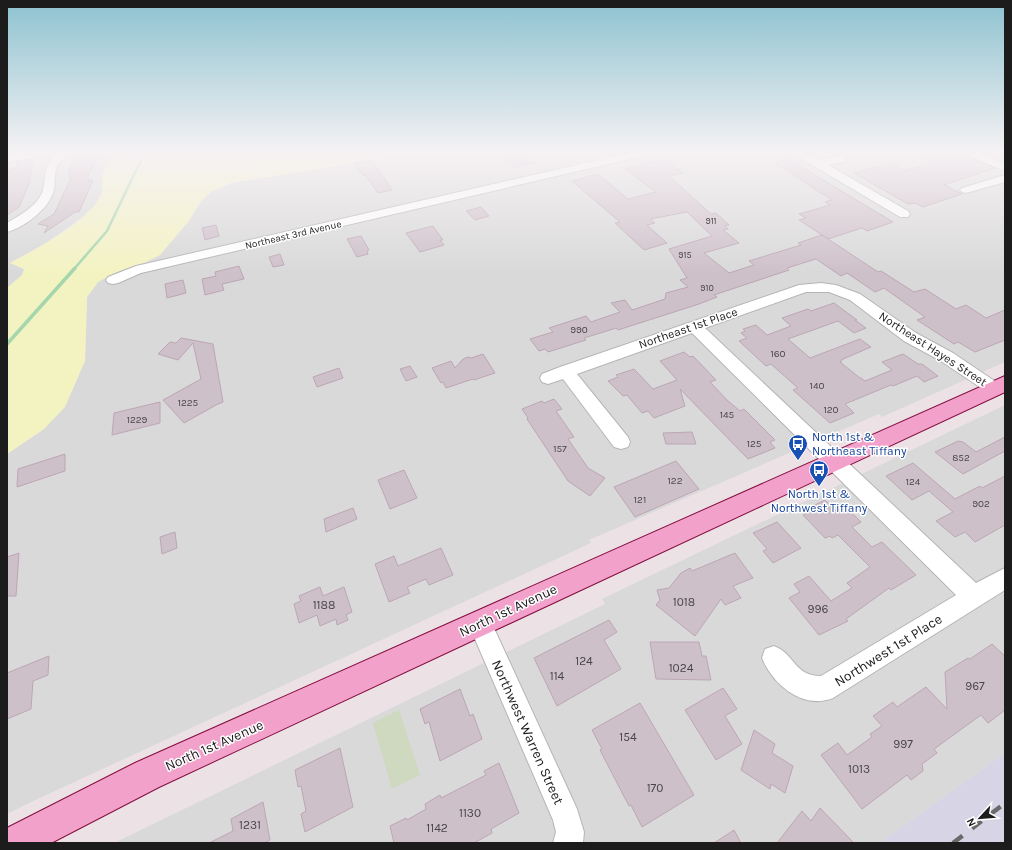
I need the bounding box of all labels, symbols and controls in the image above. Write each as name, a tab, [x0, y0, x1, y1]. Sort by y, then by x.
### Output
house number: 911	[705, 216, 717, 226]
street label: Northeast 3rd Avenue	[244, 218, 343, 252]
house number: 915	[678, 250, 692, 260]
house number: 910	[700, 283, 714, 293]
street label: Northeast 1st Place	[637, 304, 739, 352]
street label: Northeast Hayes Street	[876, 309, 990, 389]
house number: 990	[570, 324, 588, 336]
house number: 160	[771, 348, 786, 360]
house number: 140	[810, 380, 824, 392]
house number: 1225	[178, 397, 199, 409]
house number: 120	[823, 404, 839, 416]
house number: 145	[720, 409, 735, 421]
house number: 1229	[127, 414, 148, 426]
place label: North 1st & Northeast Tiffany	[812, 430, 907, 458]
bus stop icon: North 1st & Northeast Tiffany	[787, 433, 809, 461]
house number: 125	[747, 438, 762, 450]
house number: 157	[553, 443, 567, 455]
house number: 852	[952, 452, 970, 464]
bus stop icon: North 1st & Northwest Tiffany	[808, 459, 830, 487]
house number: 122	[668, 475, 683, 487]
house number: 124	[906, 476, 921, 488]
place label: North 1st & Northwest Tiffany	[771, 487, 868, 515]
house number: 121	[634, 494, 646, 506]
house number: 902	[972, 498, 990, 510]
street label: North 1st Avenue	[457, 580, 560, 641]
house number: 1018	[673, 595, 695, 609]
house number: 1188	[313, 598, 335, 612]
house number: 996	[808, 602, 829, 616]
street label: Northwest 1st Place	[831, 610, 945, 690]
house number: 124	[575, 654, 593, 668]
street label: Northwest Warren Street	[488, 657, 567, 807]
house number: 1024	[669, 661, 694, 675]
house number: 114	[550, 669, 565, 683]
house number: 967	[965, 679, 985, 693]
street label: North 1st Avenue	[162, 716, 266, 775]
house number: 154	[619, 730, 637, 744]
house number: 997	[893, 737, 913, 751]
house number: 1013	[848, 762, 870, 776]
house number: 170	[647, 781, 663, 795]
north arrow	[960, 798, 1000, 838]
house number: 1130	[459, 806, 481, 820]
text: N	[964, 816, 979, 829]
house number: 1231	[239, 818, 261, 832]
house number: 1142	[426, 821, 448, 835]

